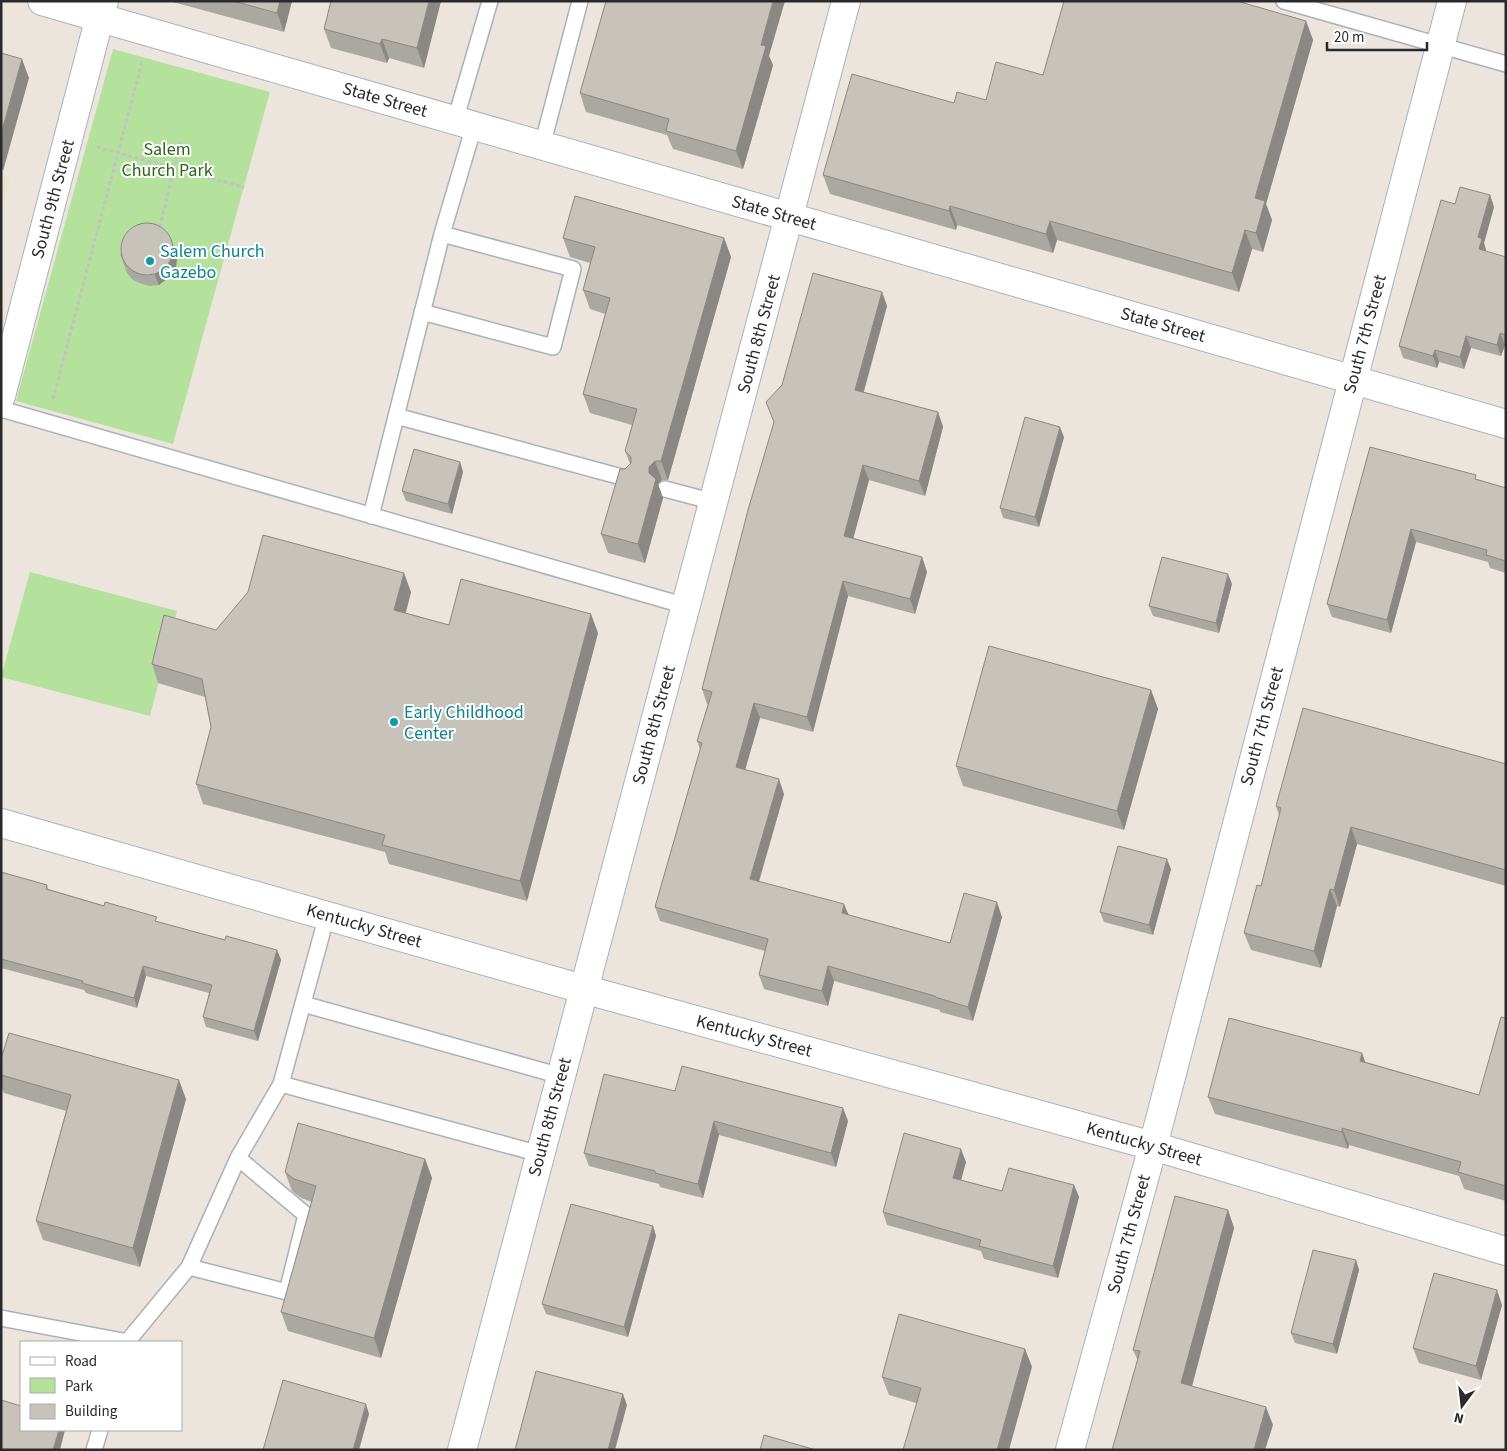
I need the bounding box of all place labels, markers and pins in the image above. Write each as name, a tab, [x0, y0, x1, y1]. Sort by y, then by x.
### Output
place label: Salem Church Gazebo	[160, 239, 265, 285]
marker: Salem Church Gazebo	[144, 255, 156, 267]
place label: Early Childhood Center	[404, 700, 524, 746]
marker: Early Childhood Center	[388, 716, 400, 728]

